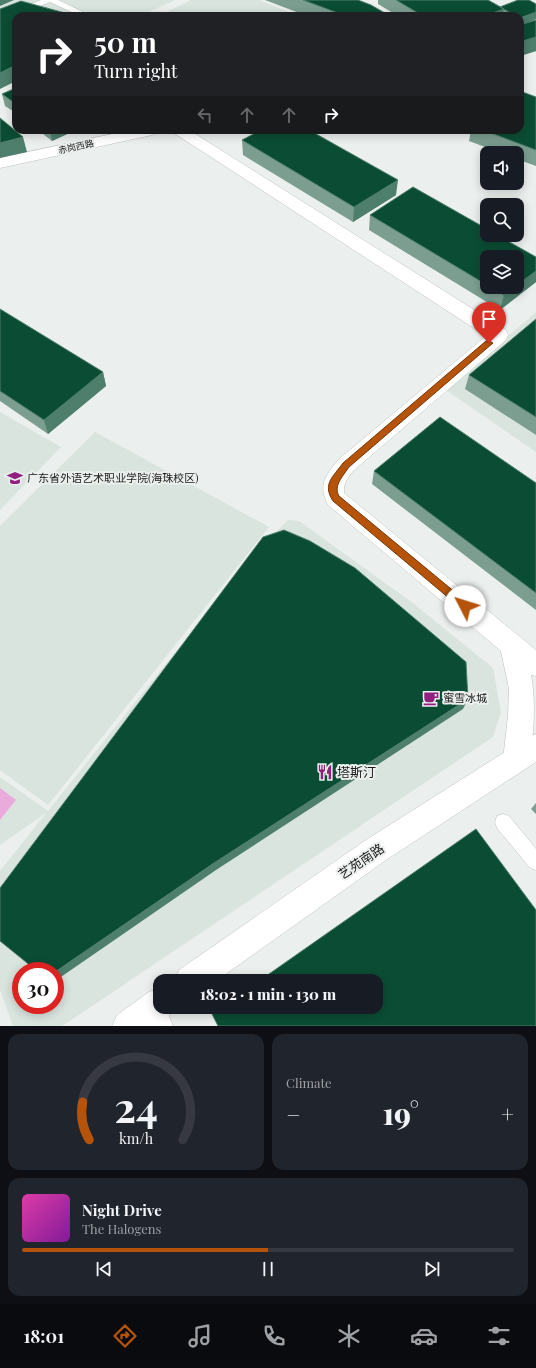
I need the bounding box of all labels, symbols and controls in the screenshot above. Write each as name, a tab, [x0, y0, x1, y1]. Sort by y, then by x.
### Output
text: 50 m	[94, 23, 157, 60]
icon: right	[28, 28, 80, 80]
text: Turn right	[94, 59, 177, 83]
icon: left	[194, 104, 216, 126]
icon: ahead	[236, 104, 258, 126]
icon: ahead	[278, 104, 300, 126]
icon: right	[320, 104, 342, 126]
street label: 赤岗西路	[57, 136, 95, 156]
map controls	[480, 146, 524, 294]
button: sound	[480, 146, 524, 190]
button: search	[480, 198, 524, 242]
button: layers	[480, 250, 524, 294]
pin	[472, 302, 506, 343]
icon: arrive	[478, 308, 500, 330]
school or university icon: 广东省外语艺术职业学院(海珠校区)	[6, 469, 24, 487]
place label: 广东省外语艺术职业学院(海珠校区)	[27, 470, 198, 485]
position arrow	[444, 585, 486, 627]
cafe icon: 蜜雪冰城	[422, 689, 440, 707]
place label: 蜜雪冰城	[443, 690, 487, 705]
restaurant icon: 塔斯汀	[316, 763, 334, 781]
place label: 塔斯汀	[337, 763, 376, 780]
street label: 艺苑南路	[334, 839, 387, 882]
speed limit sign: 30	[12, 962, 64, 1014]
text: 18:02 · 1 min · 130 m	[200, 984, 336, 1004]
text: Climate	[286, 1074, 332, 1091]
text: 24	[114, 1078, 158, 1133]
text: 19°	[382, 1093, 419, 1133]
text: −	[286, 1099, 300, 1129]
text: +	[501, 1099, 514, 1129]
text: km/h	[119, 1129, 154, 1148]
text: Night Drive	[82, 1200, 162, 1220]
text: The Halogens	[82, 1220, 161, 1237]
icon: previous	[93, 1258, 115, 1280]
icon: pause	[257, 1258, 279, 1280]
icon: next	[421, 1258, 443, 1280]
icon: directions	[111, 1322, 139, 1350]
icon: music	[186, 1322, 214, 1350]
icon: phone	[260, 1322, 288, 1350]
icon: climate	[335, 1322, 363, 1350]
icon: car	[410, 1322, 438, 1350]
icon: filters	[485, 1322, 513, 1350]
text: 18:01	[23, 1324, 64, 1348]

